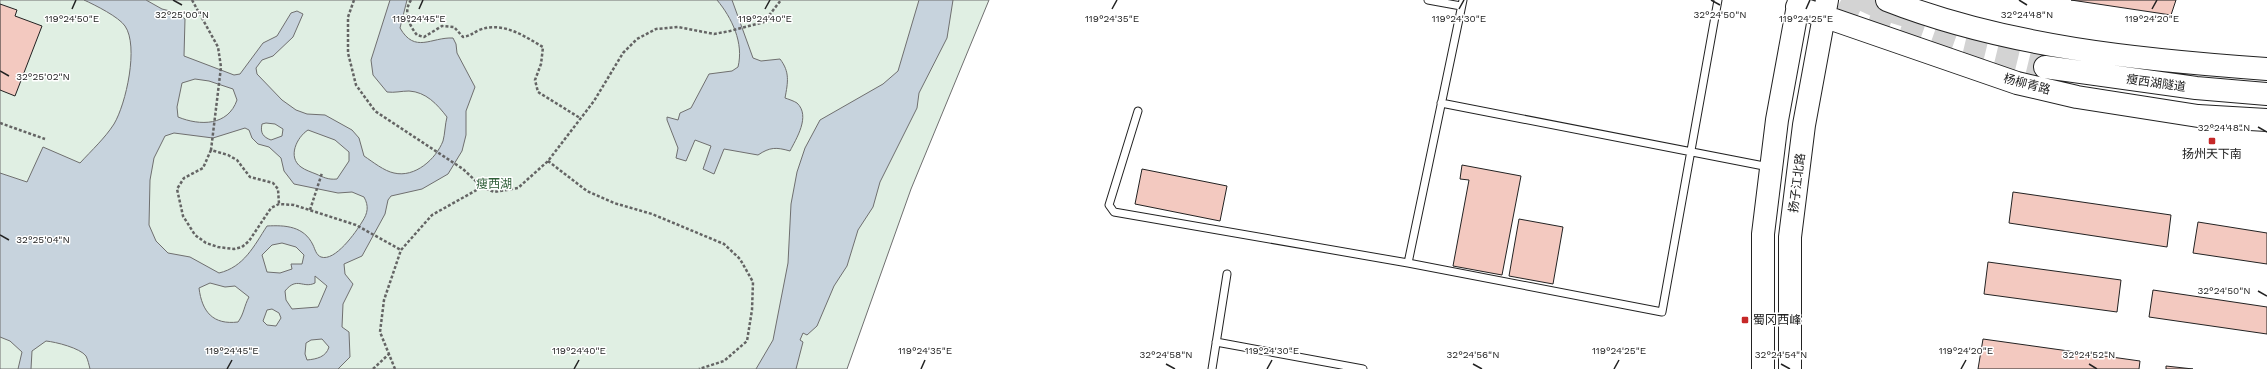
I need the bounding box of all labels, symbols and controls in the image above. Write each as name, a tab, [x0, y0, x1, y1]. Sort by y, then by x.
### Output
text: 32°25'00"N	[155, 9, 209, 20]
text: 32°24'50"N	[1693, 9, 1747, 20]
text: 32°24'48"N	[2001, 9, 2053, 20]
text: 119°24'50"E	[45, 13, 99, 24]
text: 119°24'45"E	[392, 13, 446, 24]
text: 119°24'40"E	[738, 13, 792, 24]
text: 119°24'35"E	[1085, 13, 1139, 24]
text: 119°24'30"E	[1432, 13, 1486, 24]
text: 119°24'25"E	[1779, 13, 1833, 24]
text: 119°24'20"E	[2125, 13, 2179, 24]
text: 32°25'02"N	[16, 71, 70, 82]
street label: 杨柳青路	[2002, 71, 2052, 97]
street label: 瘦西湖隧道	[2125, 72, 2187, 94]
text: 32°24'48"N	[2198, 122, 2250, 133]
marker: 扬州天下南	[2207, 136, 2217, 146]
place label: 扬州天下南	[2182, 147, 2242, 161]
street label: 扬子江北路	[1786, 152, 1808, 214]
park label: 瘦西湖	[476, 177, 512, 191]
text: 32°25'04"N	[16, 234, 70, 245]
text: 32°24'50"N	[2197, 285, 2251, 296]
place label: 蜀冈西峰	[1753, 313, 1801, 327]
marker: 蜀冈西峰	[1740, 315, 1750, 325]
text: 119°24'45"E	[205, 345, 259, 356]
text: 119°24'40"E	[552, 345, 606, 356]
text: 119°24'35"E	[898, 345, 952, 356]
text: 119°24'30"E	[1245, 345, 1299, 356]
text: 119°24'25"E	[1592, 345, 1646, 356]
text: 119°24'20"E	[1939, 345, 1993, 356]
text: 32°24'58"N	[1139, 349, 1193, 360]
text: 32°24'56"N	[1446, 349, 1500, 360]
text: 32°24'54"N	[1755, 349, 1807, 360]
text: 32°24'52"N	[2063, 349, 2115, 360]

